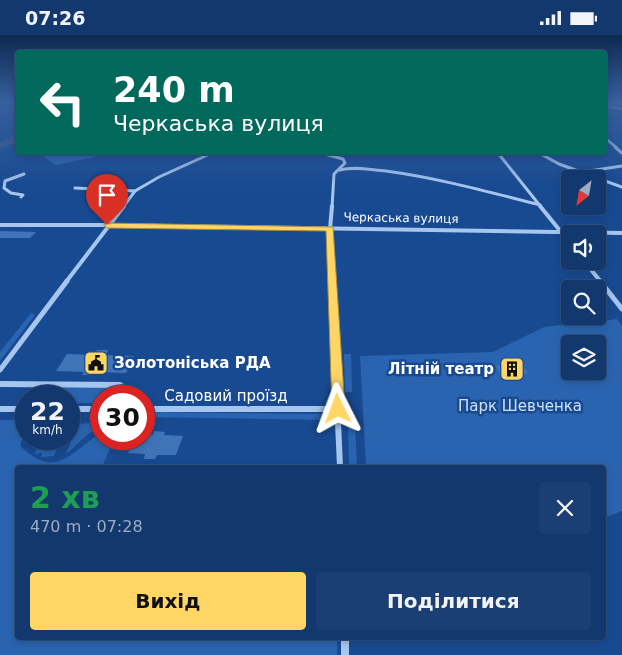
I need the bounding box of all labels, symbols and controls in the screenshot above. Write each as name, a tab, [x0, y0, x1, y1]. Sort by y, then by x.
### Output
text: 07:26	[25, 7, 85, 29]
icon: left	[30, 70, 95, 135]
text: 240 m	[113, 70, 235, 110]
text: Черкаська вулиця	[113, 111, 324, 136]
north arrow	[561, 170, 606, 215]
map controls	[561, 170, 606, 380]
pin	[86, 174, 128, 225]
icon: arrive	[93, 181, 121, 209]
street label: Черкаська вулиця	[343, 210, 459, 226]
button: sound	[561, 225, 606, 270]
button: search	[561, 280, 606, 325]
button: layers	[561, 335, 606, 380]
public building icon: Золотоніська РДА	[83, 350, 109, 376]
place label: Золотоніська РДА	[114, 354, 271, 372]
building icon: Літній театр	[499, 356, 525, 382]
place label: Літній театр	[388, 360, 494, 378]
position arrow	[311, 382, 363, 434]
speed limit sign: 30	[90, 385, 155, 450]
street label: Садовий проїзд	[164, 387, 288, 405]
text: 22	[30, 397, 65, 426]
park label: Парк Шевченка	[458, 397, 582, 415]
text: km/h	[32, 423, 63, 437]
text: 2 хв	[30, 480, 100, 515]
button: close	[539, 482, 591, 534]
text: 470 m · 07:28	[30, 517, 143, 536]
button: Вихід	[30, 572, 306, 630]
button: Поділитися	[316, 572, 591, 630]

